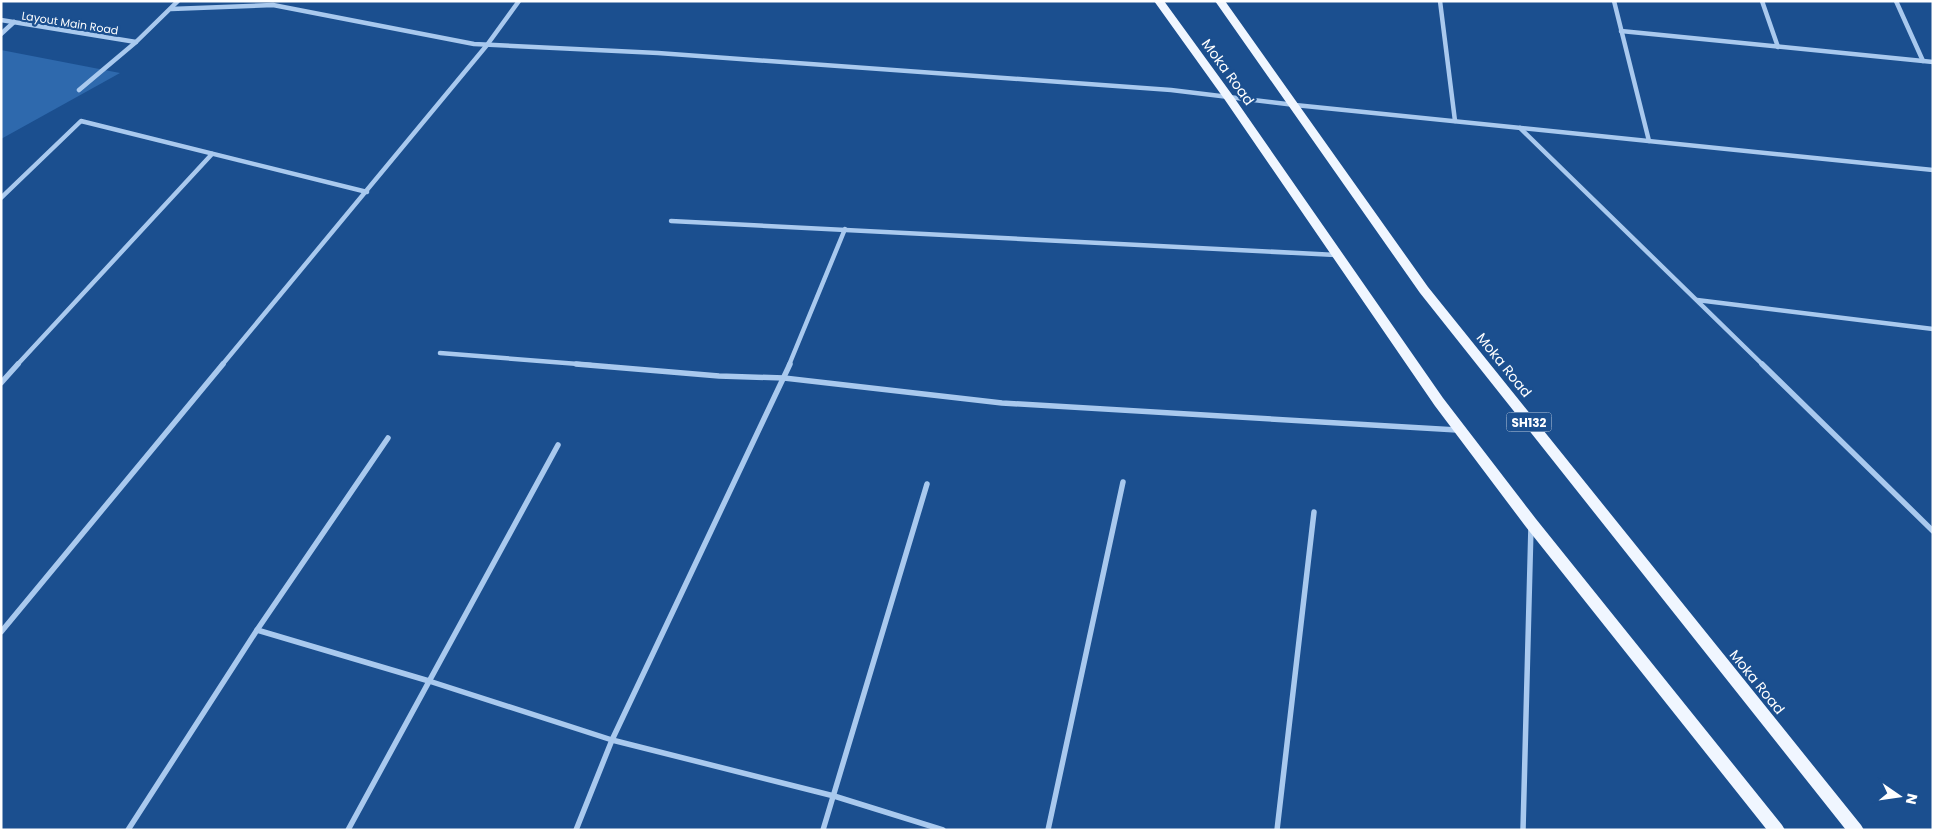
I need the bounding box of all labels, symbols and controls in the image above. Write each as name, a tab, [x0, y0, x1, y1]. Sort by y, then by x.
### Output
street label: Layout Main Road	[21, 7, 119, 39]
street label: Moka Road	[1197, 35, 1259, 109]
street label: Moka Road	[1472, 328, 1536, 402]
road number: SH132	[1506, 412, 1552, 432]
street label: Moka Road	[1725, 645, 1789, 719]
north arrow	[1874, 771, 1924, 821]
text: N	[1901, 792, 1923, 806]

